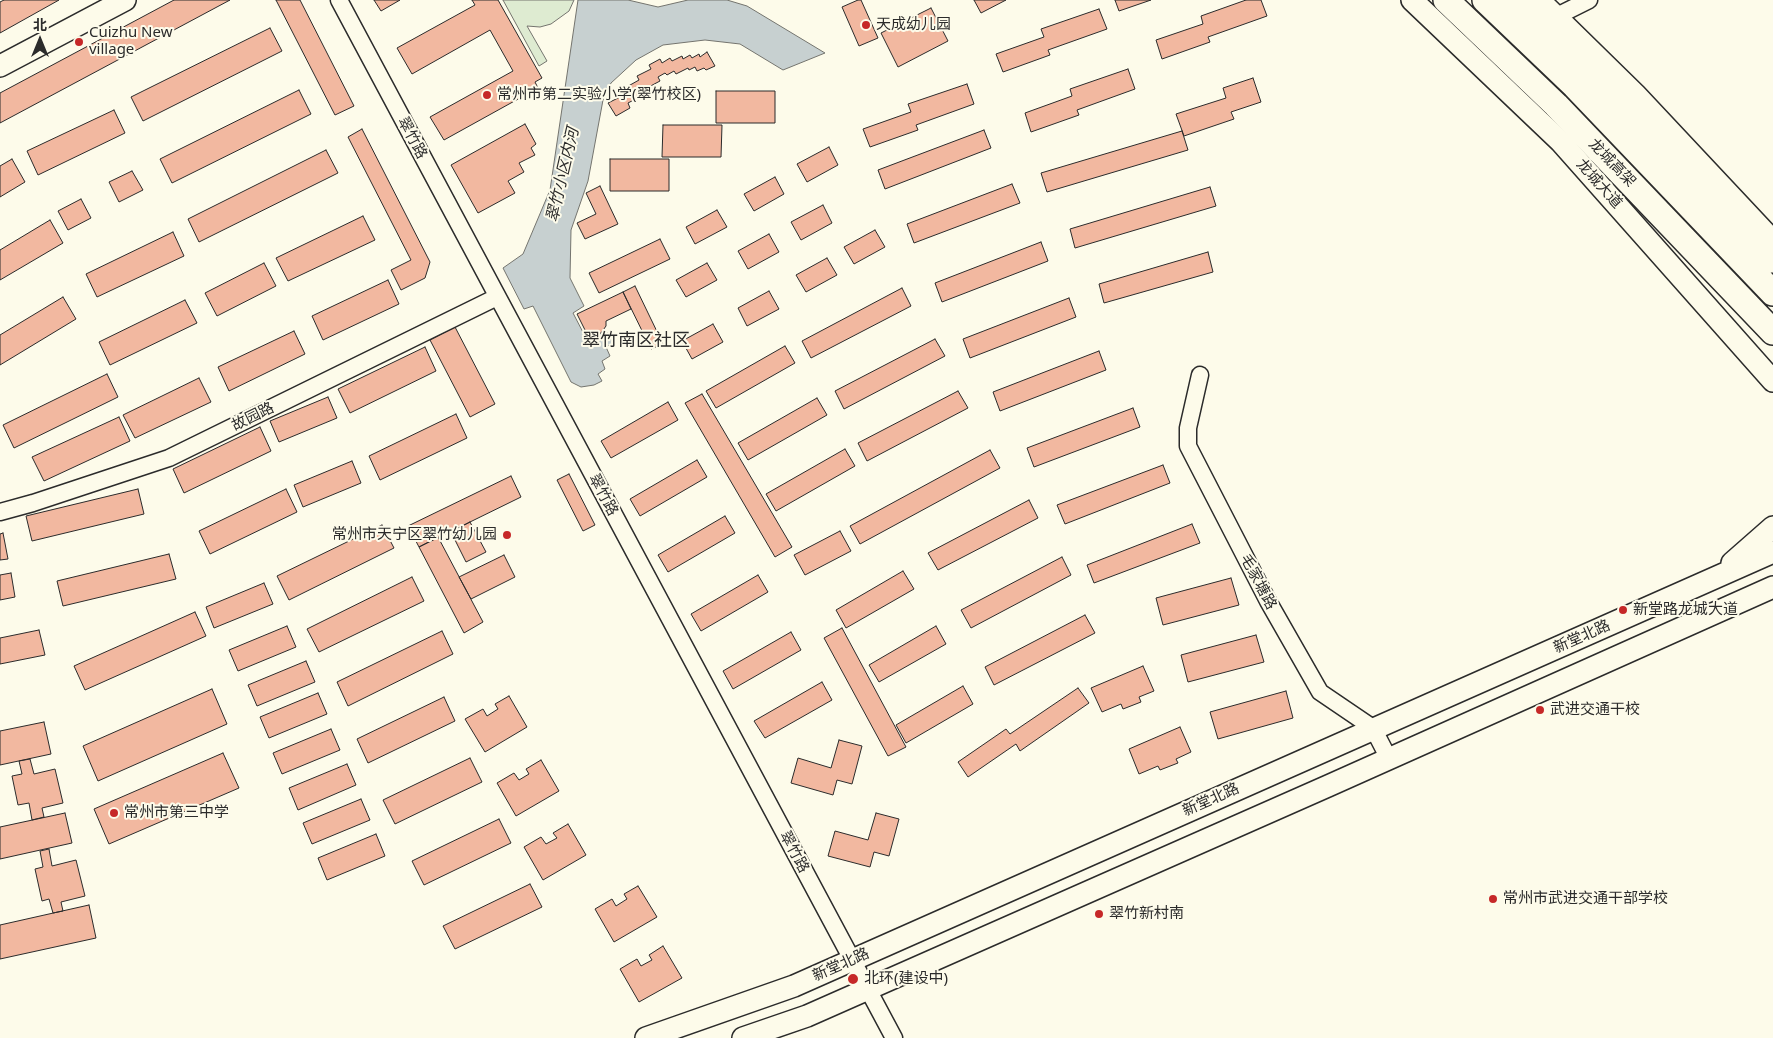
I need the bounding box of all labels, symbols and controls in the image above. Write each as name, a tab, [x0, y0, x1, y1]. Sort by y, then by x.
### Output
north arrow	[15, 15, 65, 65]
text: 北	[33, 15, 47, 34]
place label: 天成幼儿园	[876, 16, 951, 34]
marker: 天成幼儿园	[860, 19, 872, 31]
place label: Cuizhu New village	[89, 24, 172, 59]
marker: Cuizhu New village	[73, 36, 85, 48]
place label: 常州市第二实验小学(翠竹校区)	[497, 86, 701, 104]
marker: 常州市第二实验小学(翠竹校区)	[481, 89, 493, 101]
street label: 翠竹路	[393, 114, 431, 162]
water label: 翠竹小区内河	[543, 126, 583, 224]
street label: 龙城高架	[1585, 135, 1639, 191]
street label: 龙城大道	[1572, 156, 1626, 212]
district label: 翠竹南区社区	[582, 330, 690, 352]
street label: 故园路	[229, 399, 277, 435]
street label: 翠竹路	[584, 471, 622, 519]
place label: 常州市天宁区翠竹幼儿园	[332, 526, 497, 544]
marker: 常州市天宁区翠竹幼儿园	[501, 529, 513, 541]
street label: 毛家塘路	[1236, 551, 1280, 613]
place label: 新堂路龙城大道	[1633, 601, 1738, 619]
marker: 新堂路龙城大道	[1617, 604, 1629, 616]
street label: 新堂北路	[1551, 617, 1613, 657]
place label: 武进交通干校	[1550, 701, 1640, 719]
marker: 武进交通干校	[1534, 704, 1546, 716]
street label: 新堂北路	[1180, 780, 1242, 820]
place label: 常州市第三中学	[124, 804, 229, 822]
marker: 常州市第三中学	[108, 807, 120, 819]
street label: 翠竹路	[775, 828, 813, 876]
place label: 常州市武进交通干部学校	[1503, 890, 1668, 908]
marker: 常州市武进交通干部学校	[1487, 893, 1499, 905]
place label: 翠竹新村南	[1109, 905, 1184, 923]
marker: 翠竹新村南	[1093, 908, 1105, 920]
street label: 新堂北路	[810, 945, 872, 985]
place label: 北环(建设中)	[864, 970, 948, 988]
marker: 北环(建设中)	[846, 972, 860, 986]

